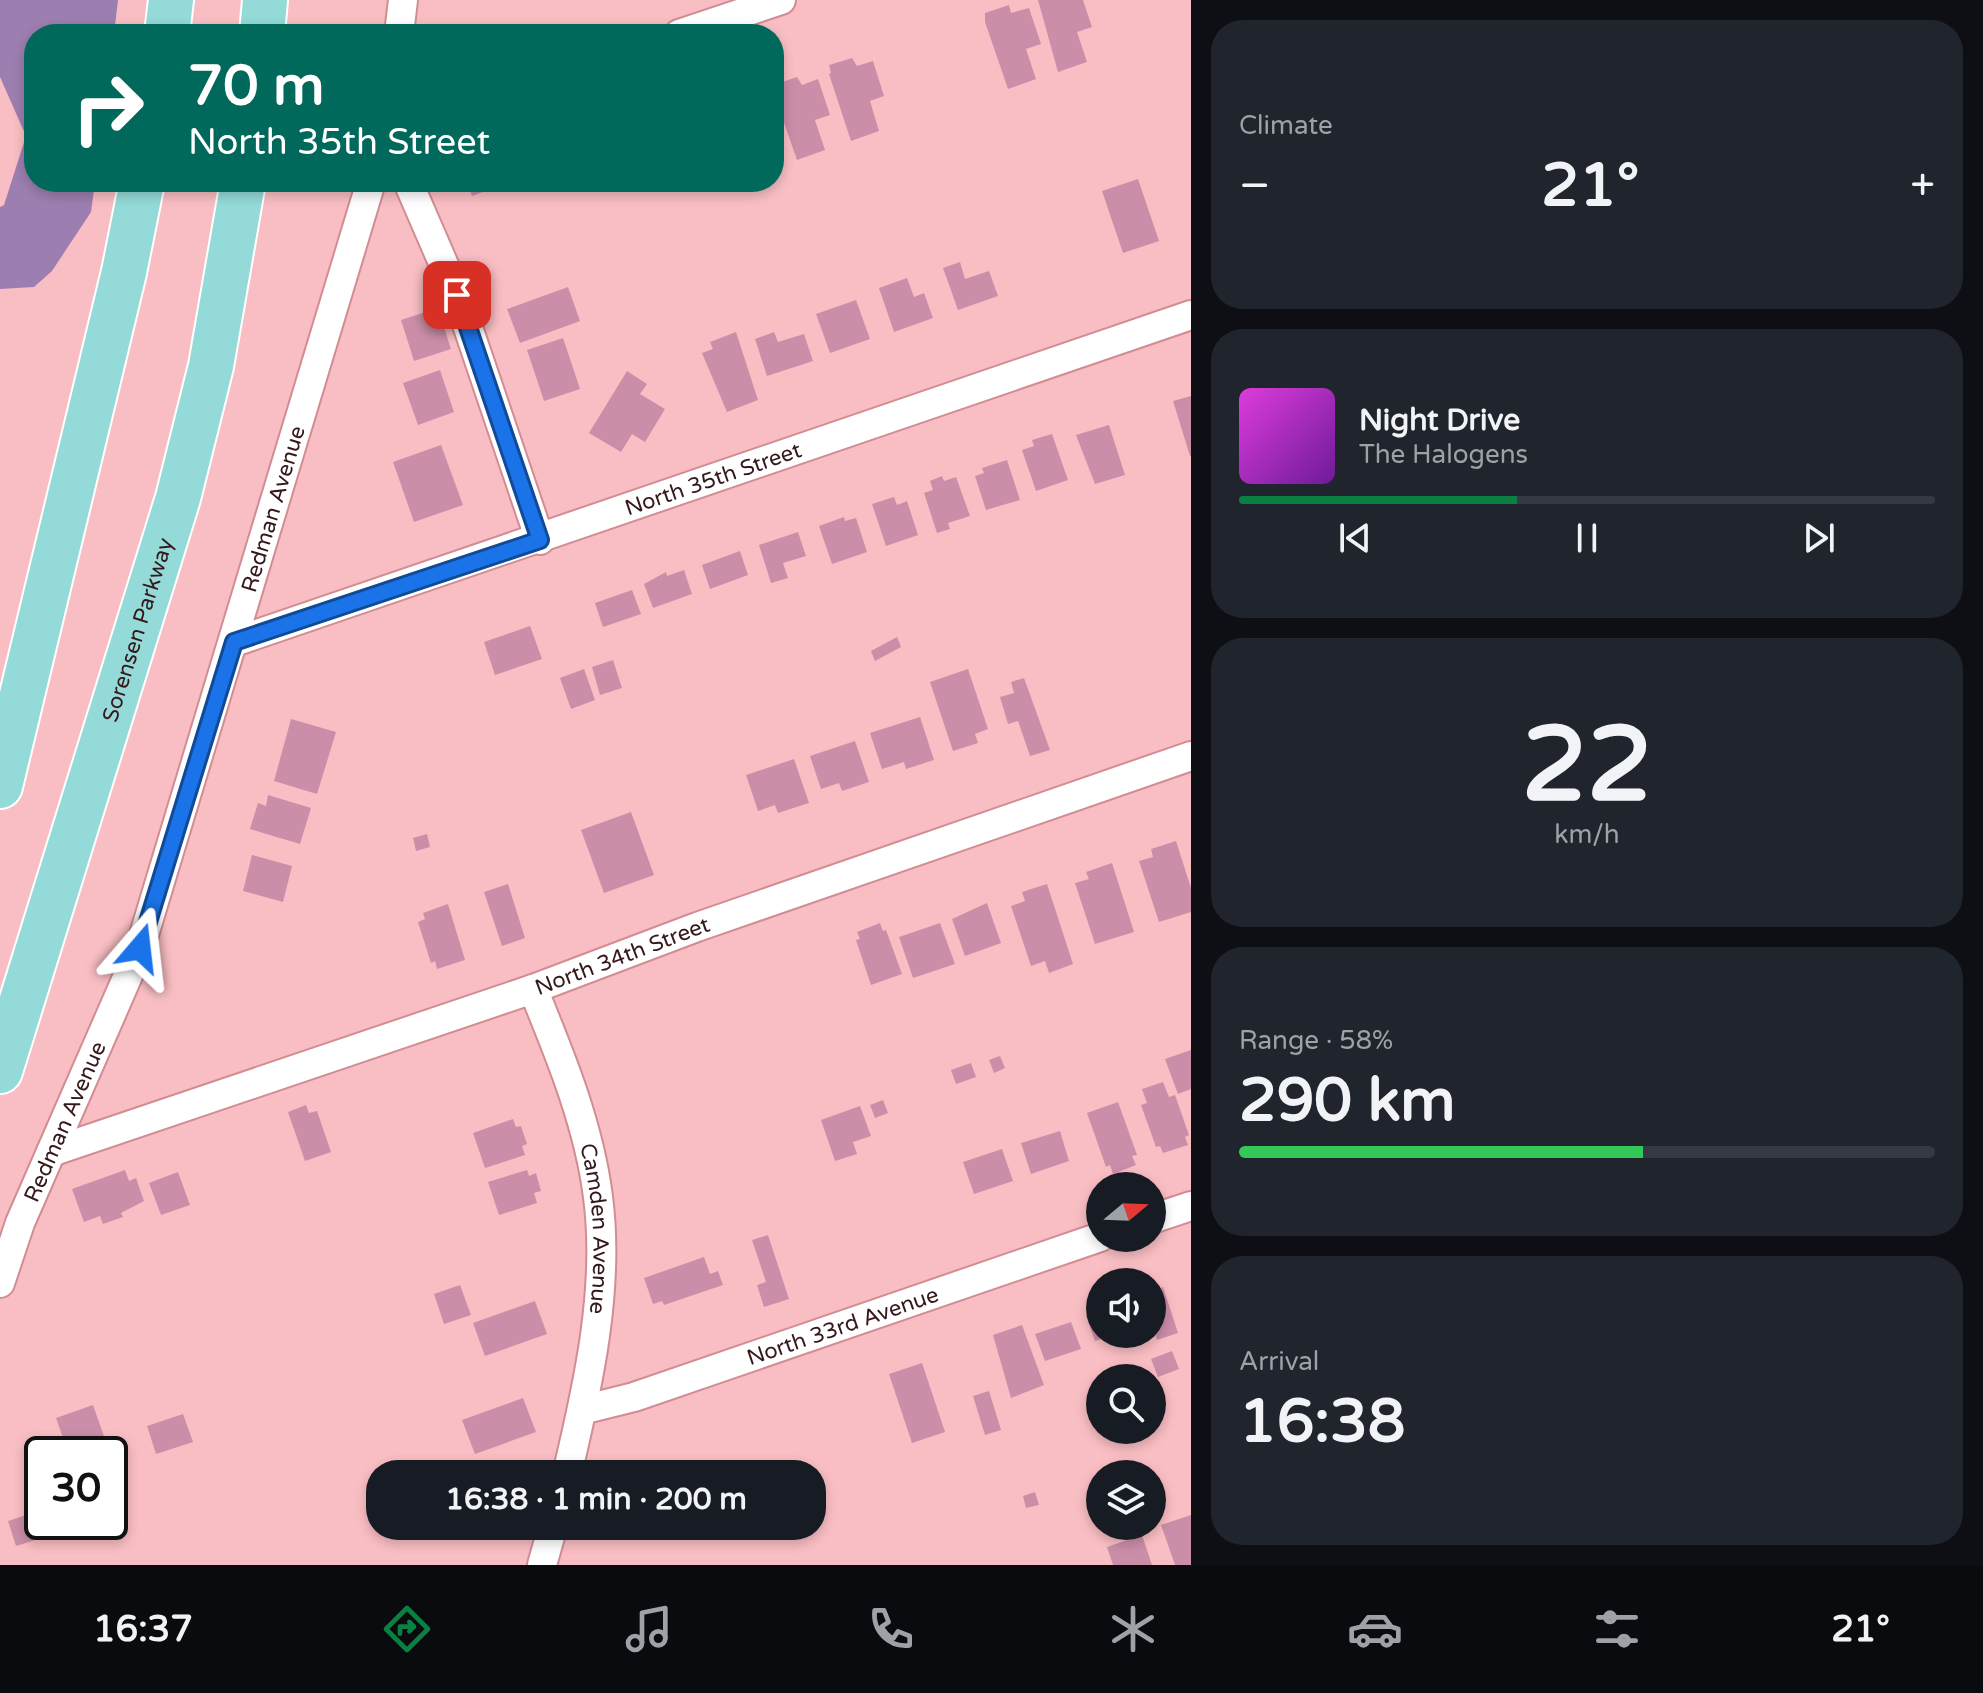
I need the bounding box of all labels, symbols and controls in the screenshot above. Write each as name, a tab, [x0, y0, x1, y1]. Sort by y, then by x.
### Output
text: 70 m	[188, 53, 324, 120]
icon: right	[56, 56, 160, 160]
text: Climate	[1239, 110, 1333, 141]
text: North 35th Street	[188, 121, 490, 164]
text: 21°	[1541, 150, 1639, 222]
text: −	[1239, 160, 1270, 213]
text: +	[1910, 160, 1935, 213]
pin	[423, 261, 491, 329]
icon: arrive	[435, 273, 479, 317]
text: Night Drive	[1359, 402, 1520, 439]
street label: Redman Avenue	[236, 423, 311, 595]
street label: North 35th Street	[621, 437, 805, 522]
text: The Halogens	[1359, 439, 1528, 470]
icon: previous	[1333, 516, 1377, 560]
icon: pause	[1565, 516, 1609, 560]
icon: next	[1797, 516, 1841, 560]
street label: Sorensen Parkway	[97, 535, 179, 725]
text: 22	[1522, 704, 1652, 829]
text: km/h	[1554, 819, 1620, 850]
position arrow	[98, 906, 182, 990]
street label: North 34th Street	[531, 912, 713, 1001]
text: Range · 58%	[1239, 1025, 1393, 1056]
street label: Redman Avenue	[19, 1038, 112, 1206]
text: 290 km	[1239, 1065, 1455, 1137]
street label: Camden Avenue	[574, 1141, 613, 1315]
north arrow	[1086, 1172, 1166, 1252]
map controls	[1086, 1172, 1166, 1540]
button: sound	[1086, 1268, 1166, 1348]
street label: North 33rd Avenue	[744, 1281, 942, 1371]
text: Arrival	[1239, 1346, 1319, 1377]
button: search	[1086, 1364, 1166, 1444]
text: 16:38	[1239, 1386, 1405, 1458]
speed limit sign: 30	[24, 1436, 128, 1540]
button: layers	[1086, 1460, 1166, 1540]
text: 16:38 · 1 min · 200 m	[445, 1481, 747, 1518]
icon: directions	[379, 1601, 435, 1657]
icon: music	[621, 1601, 677, 1657]
icon: phone	[863, 1601, 919, 1657]
icon: climate	[1105, 1601, 1161, 1657]
icon: car	[1347, 1601, 1403, 1657]
icon: filters	[1589, 1601, 1645, 1657]
text: 16:37	[93, 1608, 193, 1651]
text: 21°	[1831, 1608, 1890, 1651]

